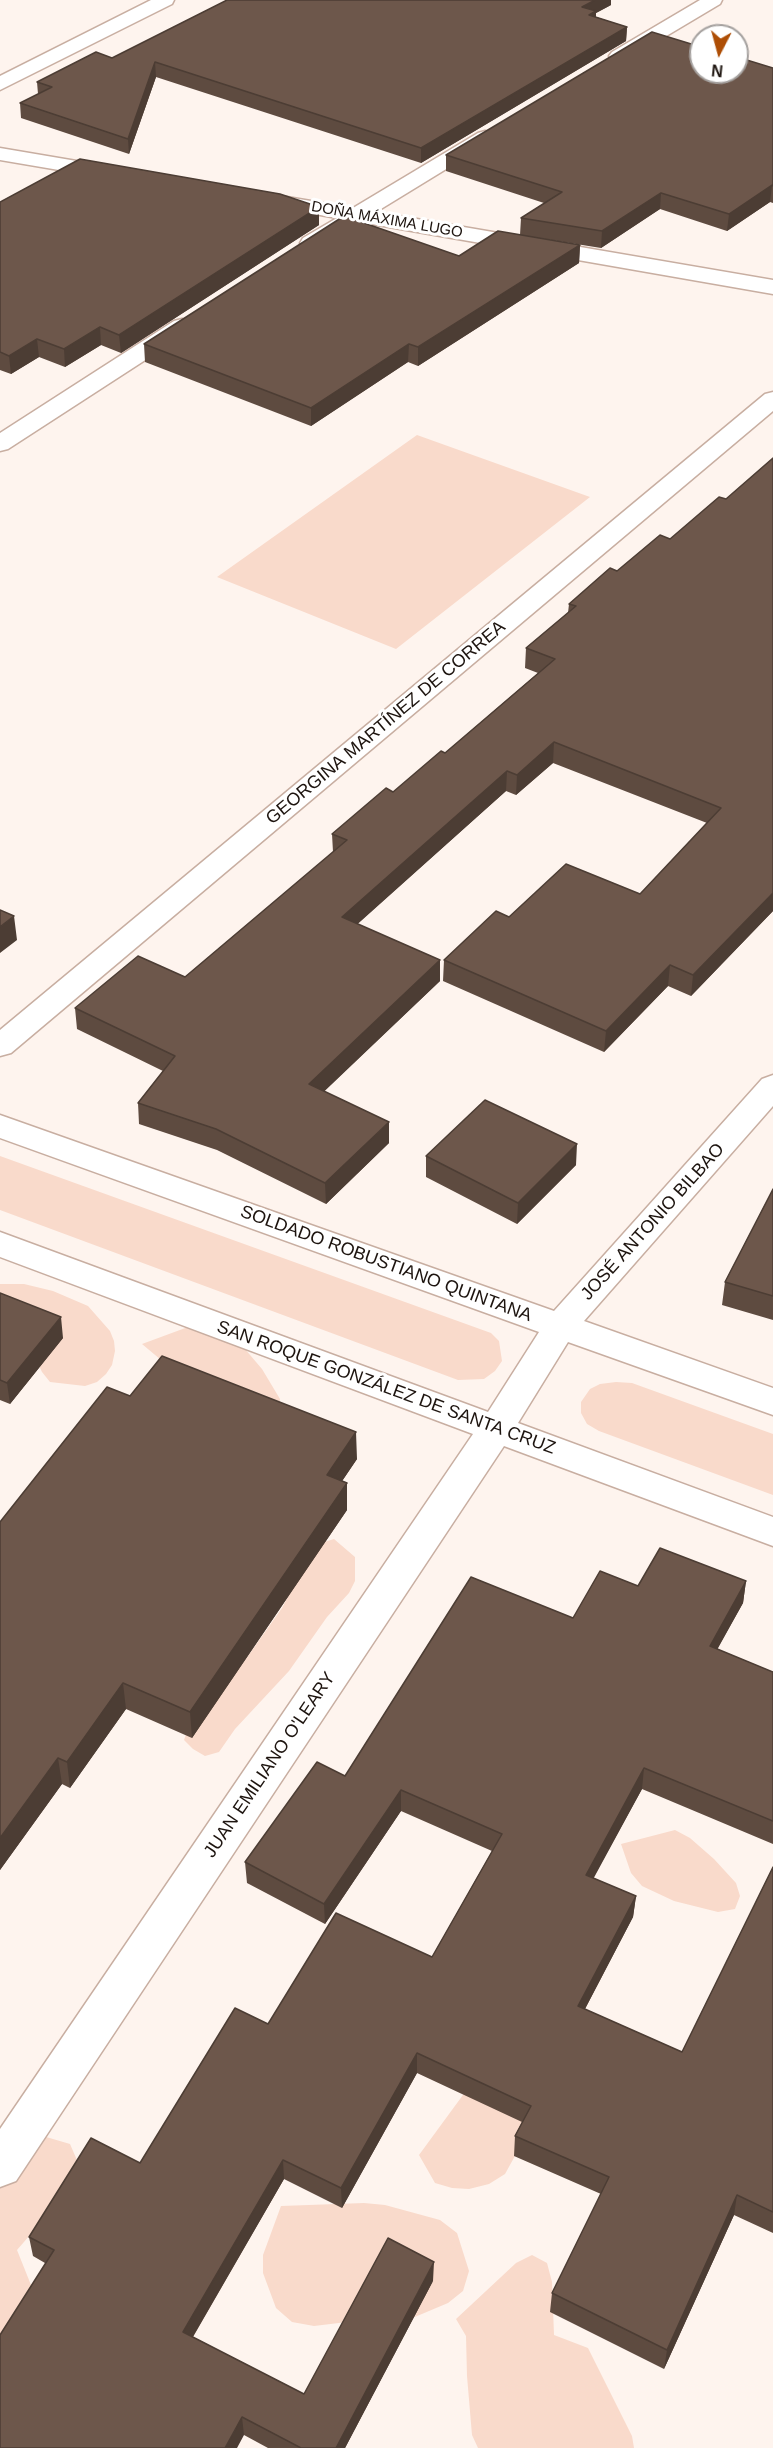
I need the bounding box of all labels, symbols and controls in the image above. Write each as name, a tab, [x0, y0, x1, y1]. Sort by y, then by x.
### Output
north arrow	[689, 24, 749, 84]
text: N	[711, 61, 724, 79]
street label: DOÑA MÁXIMA LUGO	[310, 198, 464, 242]
street label: GEORGINA MARTÍNEZ DE CORREA	[262, 616, 510, 830]
street label: JOSÉ ANTONIO BILBAO	[577, 1139, 729, 1305]
street label: SOLDADO ROBUSTIANO QUINTANA	[237, 1201, 535, 1327]
street label: SAN ROQUE GONZÁLEZ DE SANTA CRUZ	[214, 1317, 558, 1459]
street label: JUAN EMILIANO O'LEARY	[200, 1668, 340, 1862]

